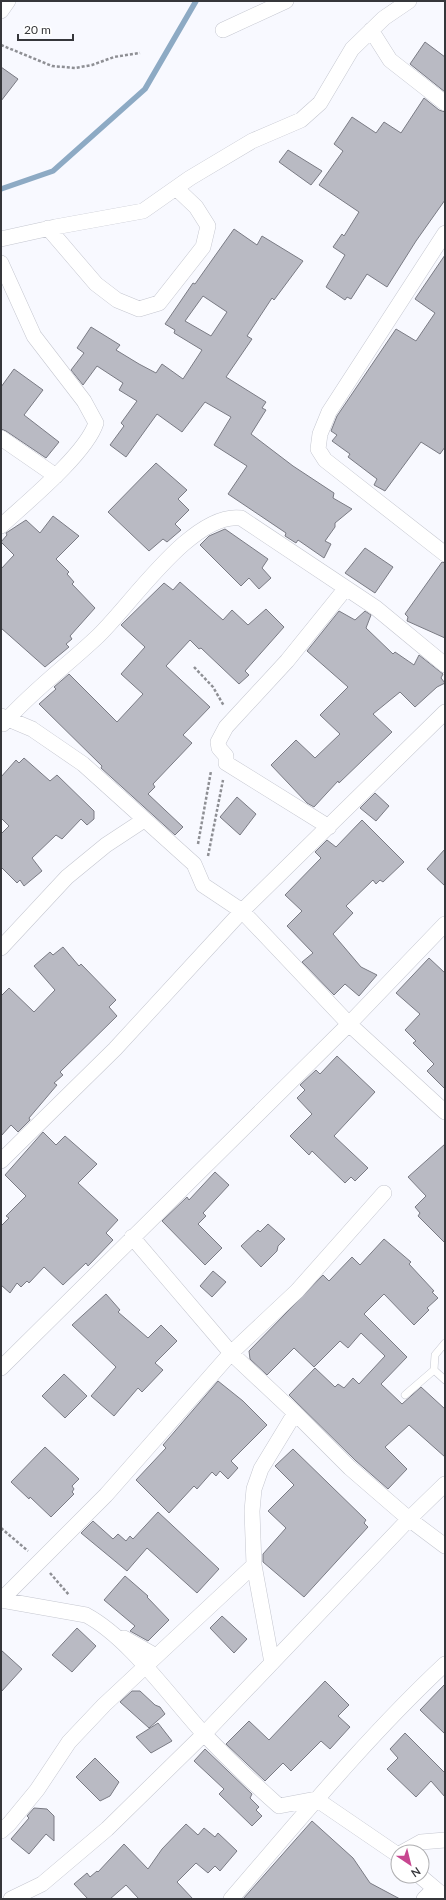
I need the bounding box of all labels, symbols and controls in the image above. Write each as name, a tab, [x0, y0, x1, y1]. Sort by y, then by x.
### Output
scale bar	[18, 16, 73, 42]
text: 20 m	[24, 22, 51, 37]
north arrow	[390, 1844, 430, 1884]
text: N	[409, 1865, 423, 1880]

